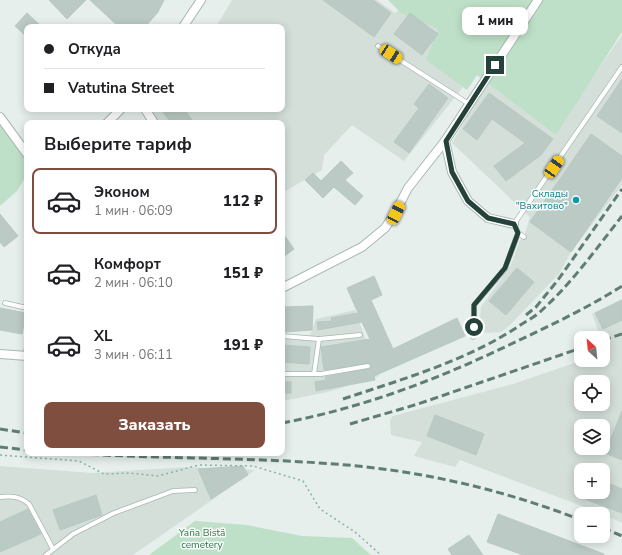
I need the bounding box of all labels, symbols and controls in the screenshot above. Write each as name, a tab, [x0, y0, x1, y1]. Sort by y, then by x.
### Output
callout: 1 мин	[462, 7, 528, 35]
text: 1 мин	[477, 12, 513, 30]
text: Откуда	[68, 39, 121, 59]
car	[378, 42, 404, 66]
route end	[486, 56, 504, 74]
text: Vatutina Street	[68, 78, 174, 98]
text: Выберите тариф	[44, 132, 192, 156]
car	[542, 154, 566, 180]
text: Эконом	[94, 182, 150, 202]
icon: car	[46, 183, 82, 219]
place label: Склады "Вахитово"	[516, 187, 568, 213]
text: 112 ₽	[223, 191, 263, 211]
marker: Склады "Вахитово"	[571, 195, 581, 205]
car	[385, 200, 407, 226]
text: 1 мин · 06:09	[94, 202, 173, 220]
text: Комфорт	[94, 254, 161, 274]
icon: car	[46, 255, 82, 291]
text: 151 ₽	[223, 263, 263, 283]
text: 2 мин · 06:10	[94, 274, 173, 292]
route start	[465, 318, 483, 336]
text: XL	[94, 326, 113, 346]
icon: car	[46, 327, 82, 363]
north arrow	[574, 331, 610, 367]
map controls	[574, 331, 610, 543]
text: 191 ₽	[223, 335, 263, 355]
text: 3 мин · 06:11	[94, 346, 173, 364]
button: locate	[574, 375, 610, 411]
button: Заказать	[44, 402, 265, 448]
button: layers	[574, 419, 610, 455]
button: +	[574, 463, 610, 499]
button: −	[574, 507, 610, 543]
park label: Yaña Bistä cemetery	[178, 526, 225, 552]

